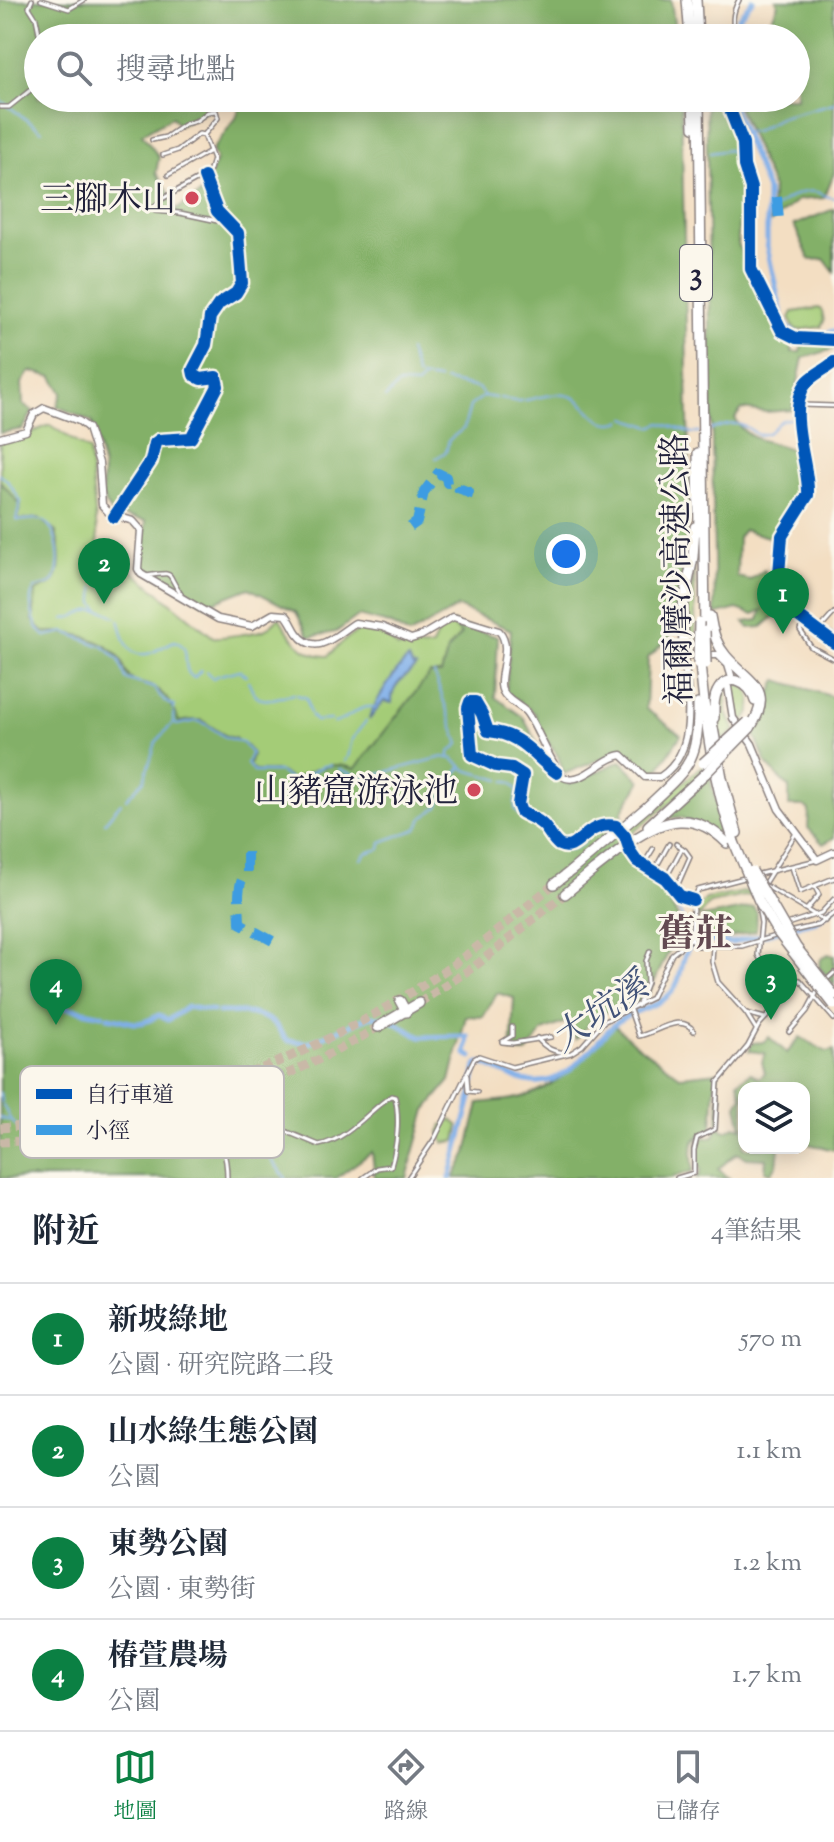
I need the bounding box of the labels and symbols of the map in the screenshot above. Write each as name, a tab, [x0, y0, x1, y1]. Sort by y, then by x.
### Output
place label: 三腳木山	[40, 177, 176, 226]
marker: 三腳木山	[183, 189, 201, 207]
road number: 3	[680, 245, 712, 301]
street label: 福爾摩沙高速公路	[653, 433, 706, 705]
your location	[546, 534, 586, 574]
pin: 2	[78, 538, 130, 604]
pin: 1	[757, 568, 809, 634]
place label: 山豬窟游泳池	[254, 769, 458, 818]
marker: 山豬窟游泳池	[465, 781, 483, 799]
district label: 舊莊	[657, 910, 733, 964]
pin: 3	[745, 954, 797, 1020]
pin: 4	[30, 959, 82, 1025]
water label: 大坑溪	[542, 960, 664, 1067]
legend	[20, 1066, 284, 1158]
text: 自行車道	[86, 1081, 174, 1113]
text: 小徑	[86, 1117, 130, 1149]

